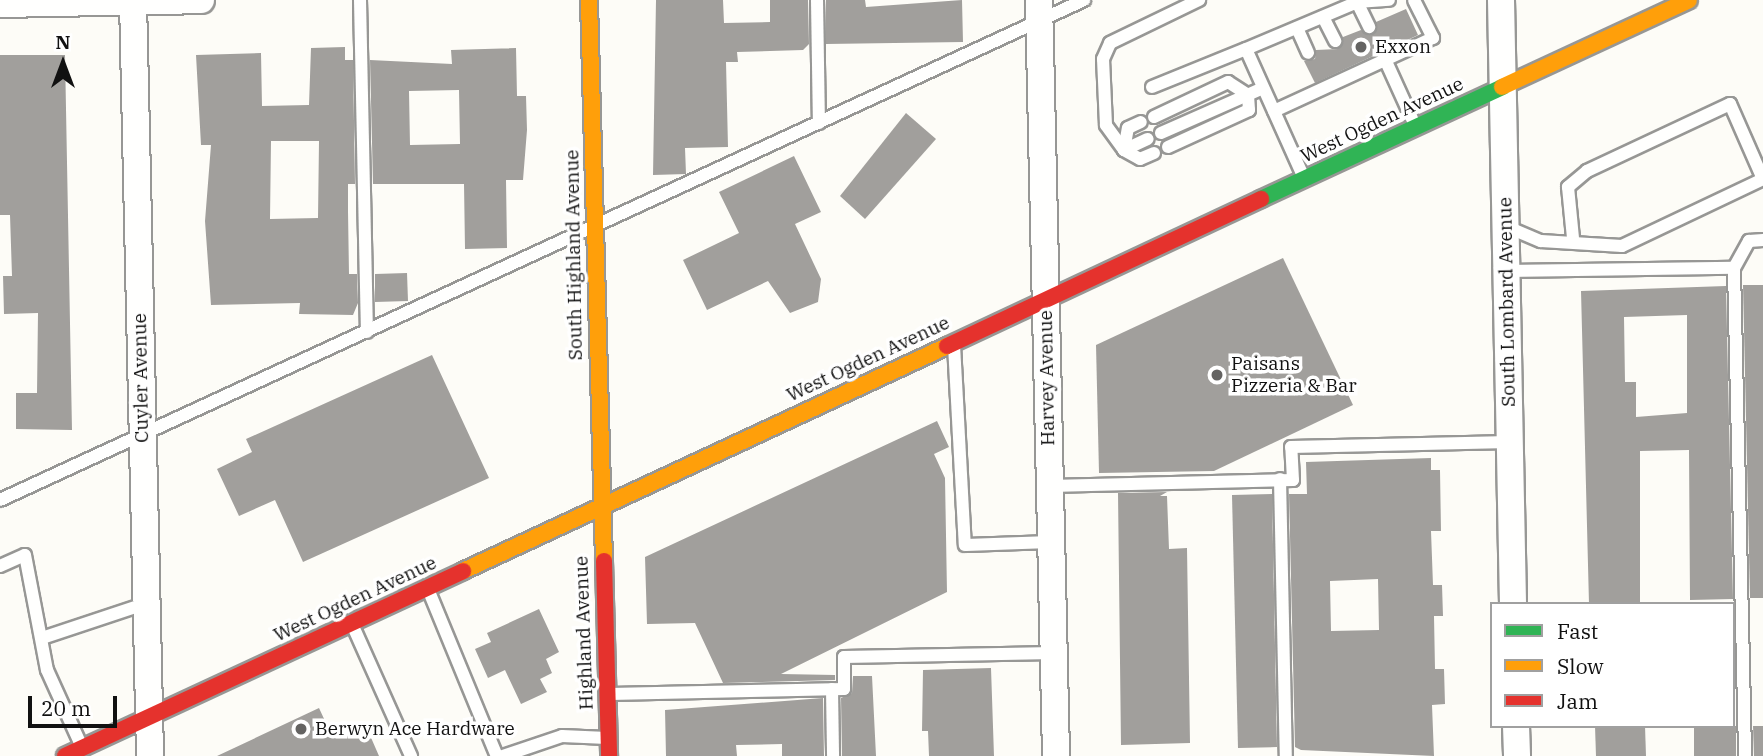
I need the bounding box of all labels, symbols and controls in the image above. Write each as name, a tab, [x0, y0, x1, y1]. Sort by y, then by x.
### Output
north arrow	[28, 28, 98, 98]
text: N	[55, 30, 71, 54]
place label: Exxon	[1375, 36, 1431, 58]
marker: Exxon	[1353, 39, 1369, 55]
street label: West Ogden Avenue	[1297, 72, 1467, 168]
street label: South Highland Avenue	[561, 149, 587, 361]
street label: South Lombard Avenue	[1494, 197, 1520, 407]
street label: Harvey Avenue	[1034, 310, 1060, 446]
street label: West Ogden Avenue	[783, 311, 953, 407]
street label: Cuyler Avenue	[128, 313, 154, 443]
place label: Paisans Pizzeria & Bar	[1231, 353, 1357, 397]
marker: Paisans Pizzeria & Bar	[1209, 367, 1225, 383]
street label: West Ogden Avenue	[270, 551, 440, 647]
street label: Highland Avenue	[570, 556, 598, 710]
legend	[1490, 602, 1735, 728]
text: Fast	[1557, 617, 1598, 645]
text: Slow	[1557, 652, 1604, 680]
scale bar	[32, 682, 121, 726]
text: Jam	[1557, 687, 1598, 715]
text: 20 m	[41, 694, 91, 722]
place label: Berwyn Ace Hardware	[315, 718, 515, 740]
marker: Berwyn Ace Hardware	[293, 721, 309, 737]

